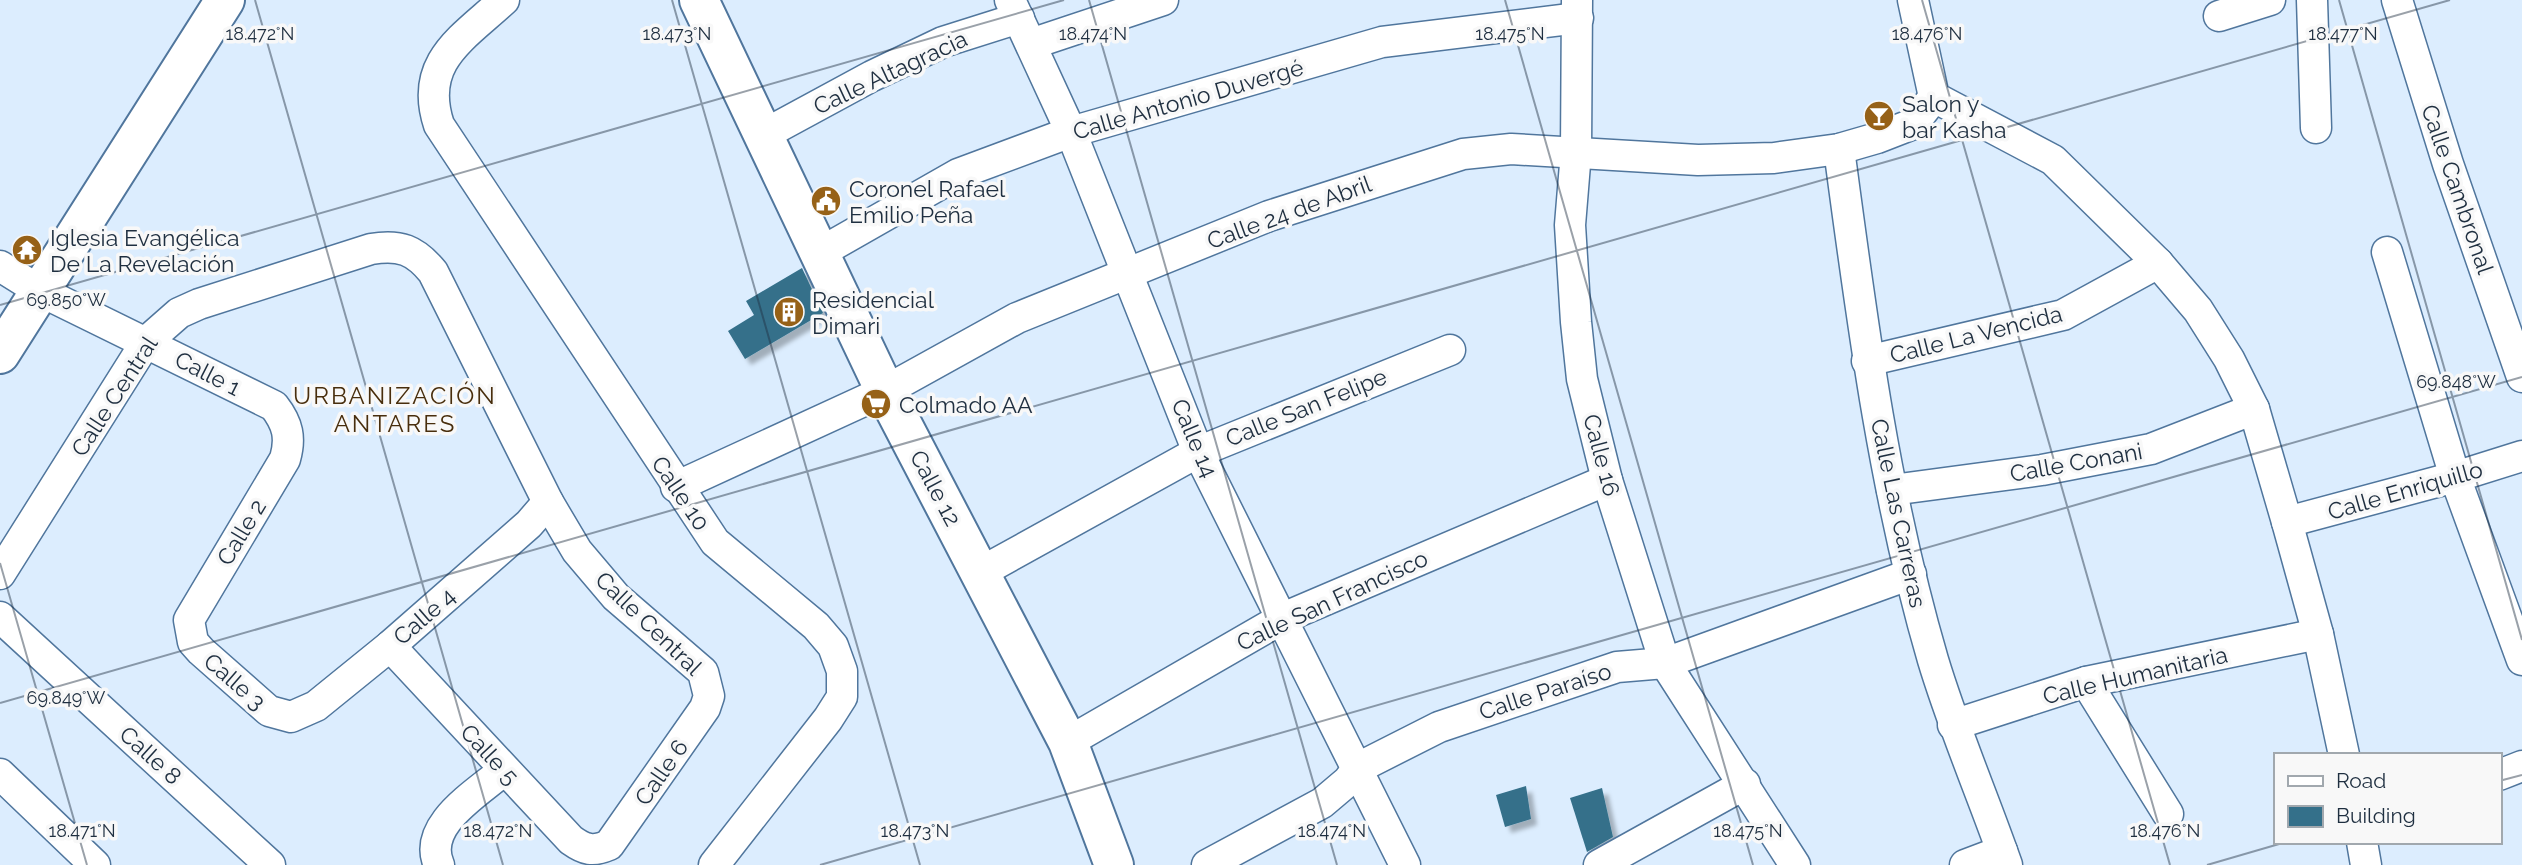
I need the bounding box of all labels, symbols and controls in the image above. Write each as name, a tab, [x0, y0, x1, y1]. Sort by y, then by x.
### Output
text: 18.472°N	[226, 23, 295, 44]
text: 18.473°N	[642, 23, 712, 44]
text: 18.474°N	[1059, 23, 1127, 44]
text: 18.475°N	[1475, 23, 1545, 44]
text: 18.476°N	[1892, 23, 1962, 44]
text: 18.477°N	[2308, 23, 2378, 44]
street label: Calle Altagracia	[809, 25, 971, 119]
street label: Calle Antonio Duvergé	[1070, 53, 1306, 145]
place label: Salon y bar Kasha	[1902, 90, 2007, 143]
bar icon: Salon y bar Kasha	[1862, 99, 1896, 133]
street label: Calle Cambronal	[2416, 101, 2500, 278]
street label: Calle 24 de Abril	[1203, 170, 1375, 254]
place label: Coronel Rafael Emilio Peña	[849, 175, 1006, 228]
public building icon: Coronel Rafael Emilio Peña	[809, 184, 843, 218]
place label: Iglesia Evangélica De La Revelación	[50, 224, 240, 277]
temple icon: Iglesia Evangélica De La Revelación	[10, 233, 44, 267]
place label: Residencial Dimari	[812, 286, 935, 339]
text: 69.850°W	[26, 289, 106, 310]
building icon: Residencial Dimari	[772, 295, 806, 329]
street label: Calle La Vencida	[1887, 300, 2065, 368]
street label: Calle Central	[65, 330, 163, 461]
street label: Calle 1	[171, 345, 245, 401]
street label: Calle San Felipe	[1222, 362, 1390, 452]
text: 69.848°W	[2416, 371, 2496, 392]
district label: URBANIZACIÓN ANTARES	[293, 381, 497, 438]
supermarket icon: Colmado AA	[859, 387, 893, 421]
place label: Colmado AA	[899, 391, 1033, 418]
street label: Calle 14	[1166, 395, 1224, 481]
street label: Calle 16	[1578, 411, 1626, 499]
street label: Calle Las Carreras	[1866, 416, 1932, 610]
street label: Calle Conani	[2008, 437, 2144, 487]
street label: Calle 12	[905, 445, 967, 531]
street label: Calle 10	[646, 451, 716, 535]
street label: Calle Enriquillo	[2325, 455, 2485, 525]
street label: Calle 2	[211, 494, 271, 570]
street label: Calle San Francisco	[1232, 544, 1432, 656]
street label: Calle Central	[590, 566, 708, 681]
street label: Calle 4	[388, 582, 460, 650]
street label: Calle Humanitaria	[2040, 641, 2230, 709]
street label: Calle 3	[199, 647, 271, 715]
street label: Calle Paraíso	[1476, 657, 1614, 725]
text: 69.849°W	[27, 687, 106, 708]
street label: Calle 5	[455, 718, 525, 790]
street label: Calle 8	[115, 720, 187, 790]
street label: Calle 6	[629, 734, 693, 810]
legend	[2274, 753, 2501, 844]
text: Road	[2336, 768, 2386, 793]
text: Building	[2336, 803, 2416, 828]
text: 18.471°N	[48, 820, 116, 841]
text: 18.472°N	[464, 820, 533, 841]
text: 18.473°N	[880, 820, 950, 841]
text: 18.474°N	[1298, 820, 1366, 841]
text: 18.475°N	[1713, 820, 1783, 841]
text: 18.476°N	[2130, 820, 2200, 841]

